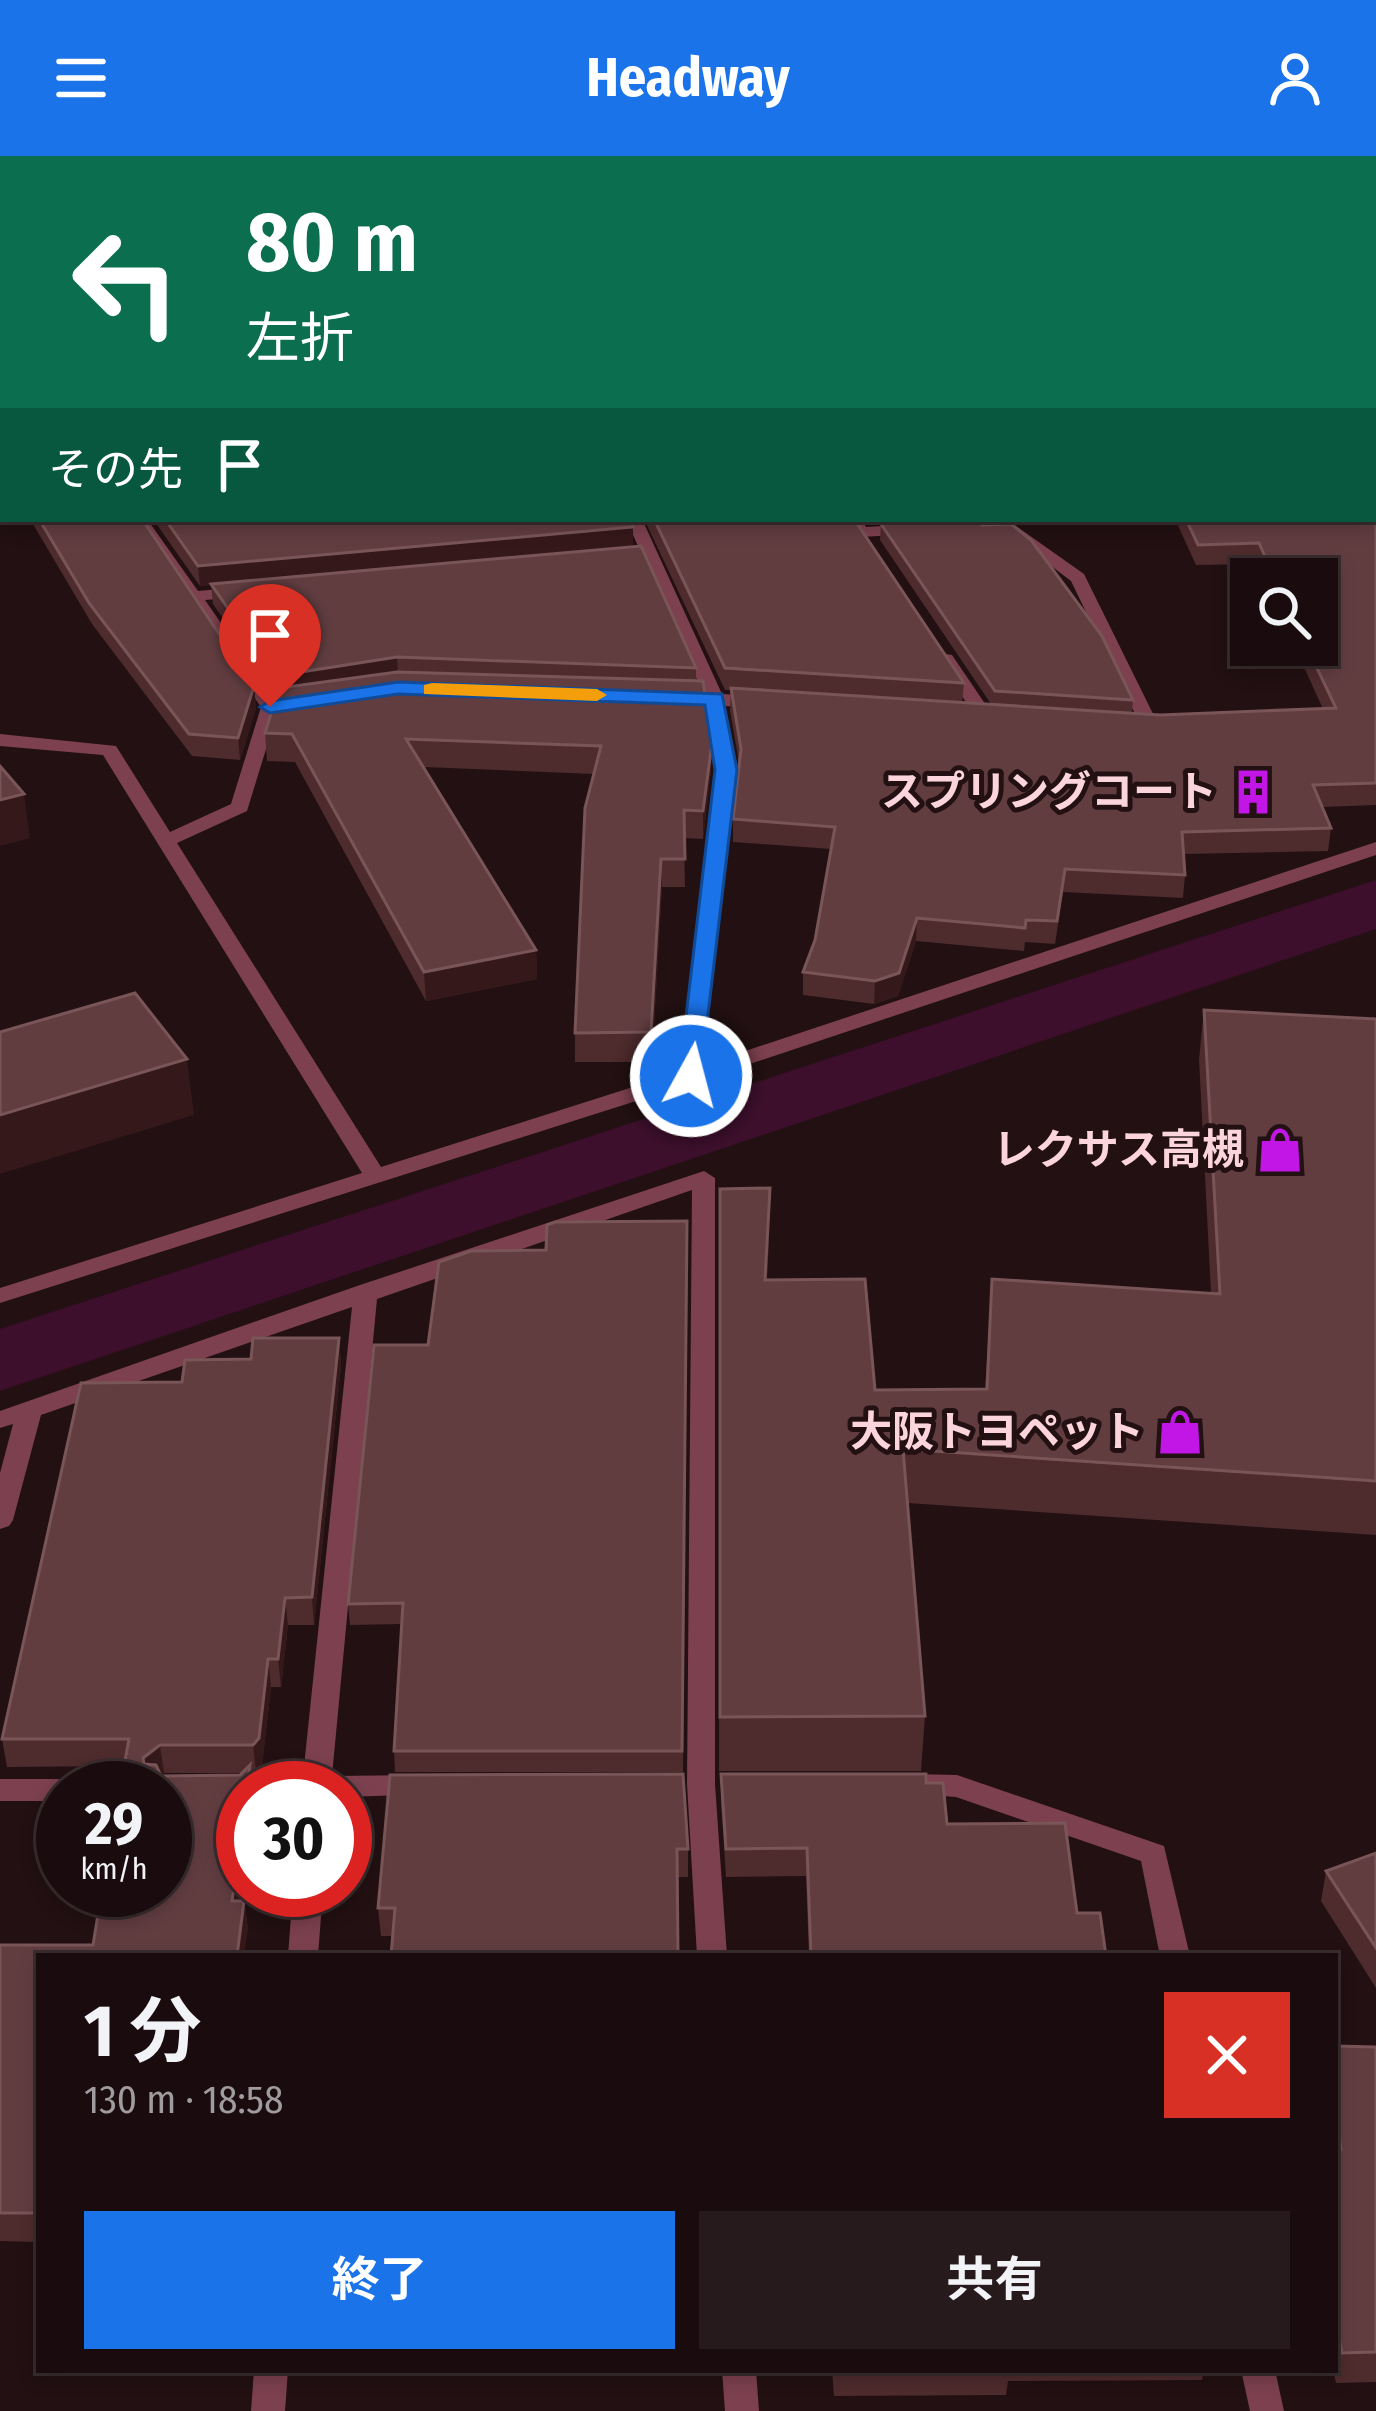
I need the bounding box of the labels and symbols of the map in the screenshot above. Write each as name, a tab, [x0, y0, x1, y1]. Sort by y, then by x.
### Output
pin	[219, 584, 321, 707]
place label: スプリングコート	[881, 767, 1217, 817]
building icon: スプリングコート	[1228, 767, 1278, 817]
position arrow	[628, 1013, 754, 1139]
place label: レクサス高槻	[993, 1125, 1244, 1175]
shop icon: レクサス高槻	[1255, 1125, 1305, 1175]
place label: 大阪トヨペット	[850, 1407, 1144, 1457]
shop icon: 大阪トヨペット	[1155, 1407, 1205, 1457]
speed limit sign: 30	[216, 1761, 372, 1917]

